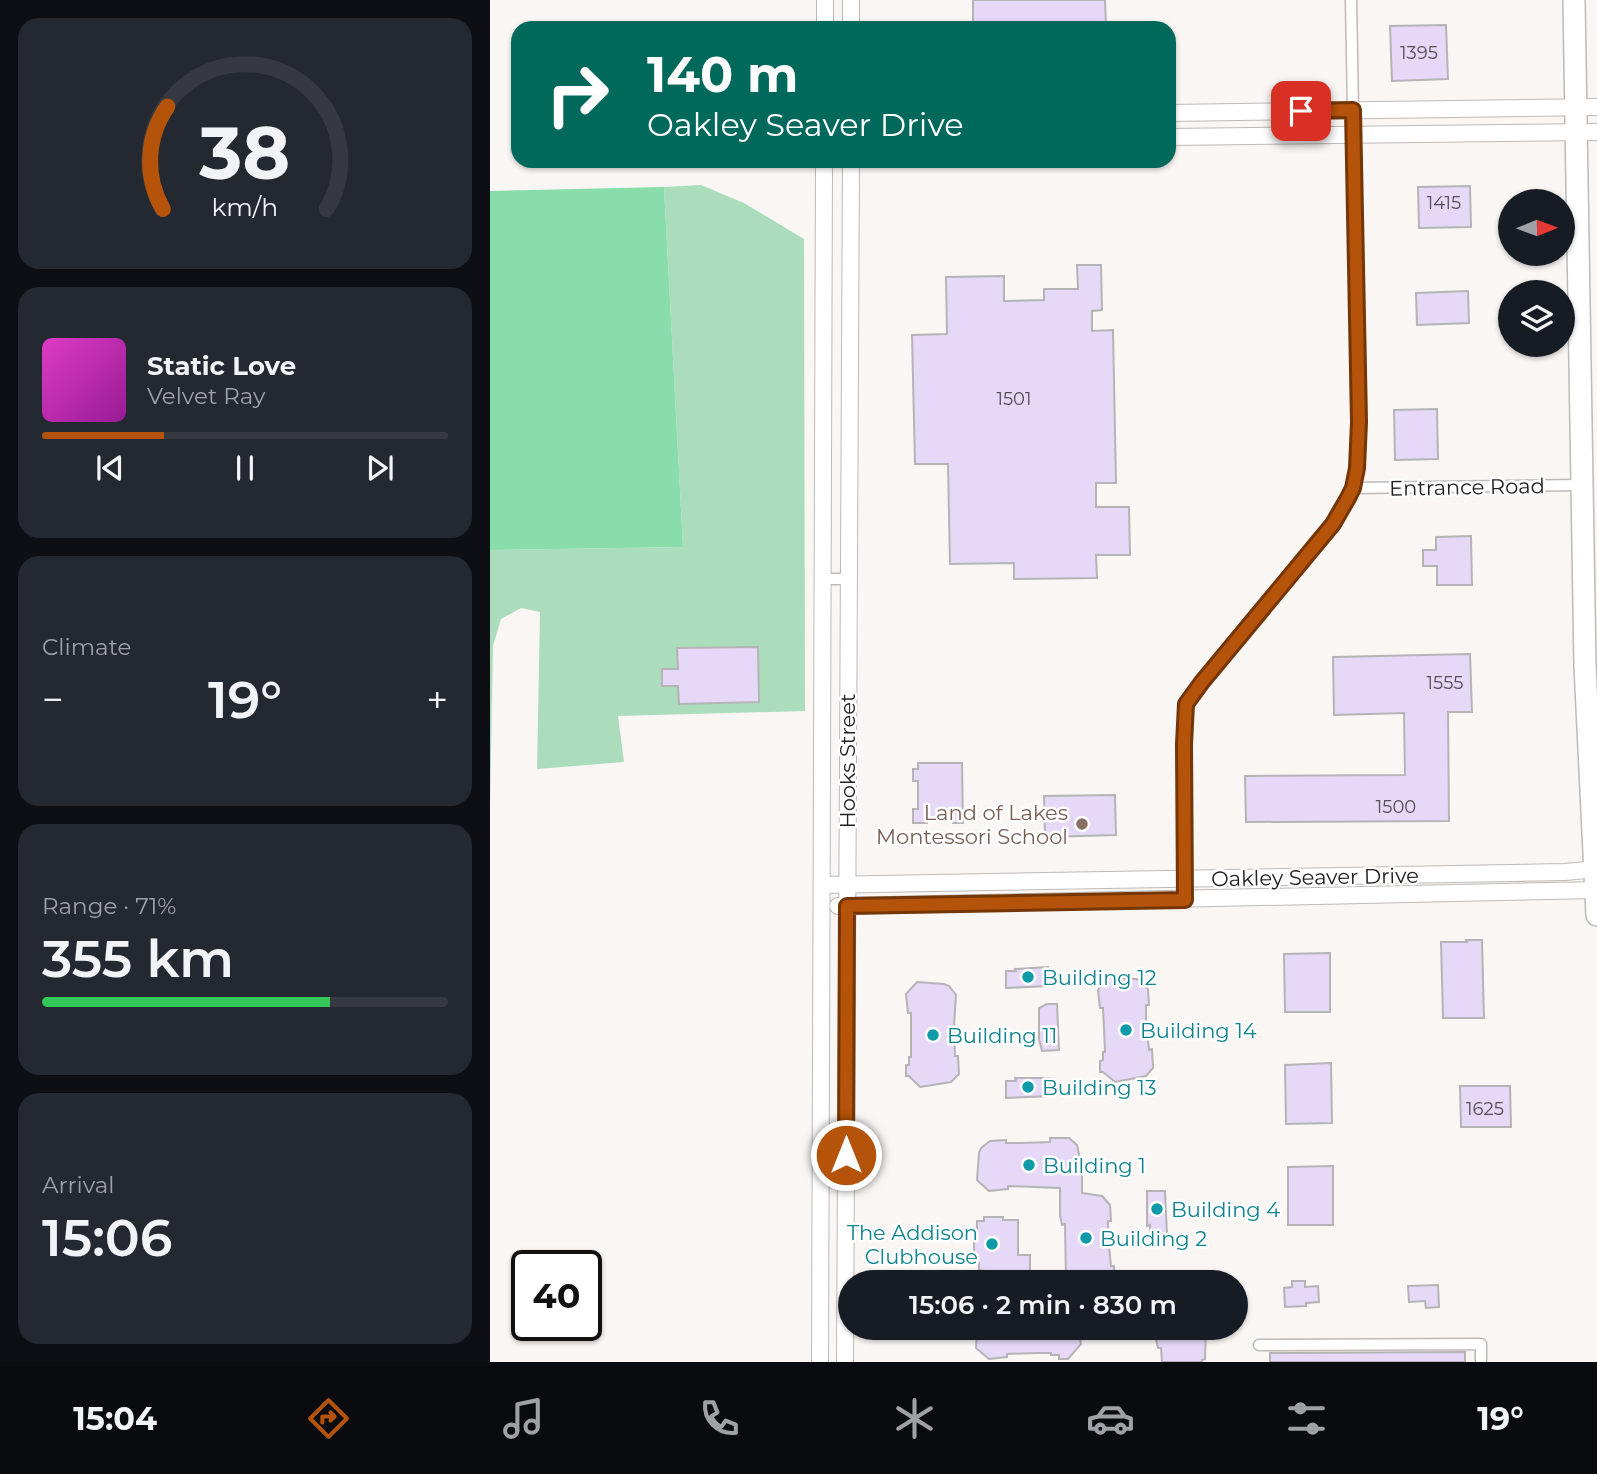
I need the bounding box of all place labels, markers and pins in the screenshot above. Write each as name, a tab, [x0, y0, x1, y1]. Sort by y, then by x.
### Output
pin	[1271, 81, 1331, 141]
place label: Land of Lakes Montessori School	[876, 800, 1068, 849]
marker: Land of Lakes Montessori School	[1074, 816, 1090, 832]
place label: Building 12	[1042, 965, 1157, 990]
marker: Building 12	[1020, 969, 1036, 985]
place label: Building 14	[1140, 1018, 1257, 1043]
marker: Building 14	[1118, 1022, 1134, 1038]
place label: Building 11	[947, 1023, 1057, 1048]
marker: Building 11	[925, 1027, 941, 1043]
place label: Building 13	[1042, 1075, 1157, 1100]
marker: Building 13	[1020, 1079, 1036, 1095]
place label: Building 1	[1043, 1153, 1146, 1178]
marker: Building 1	[1021, 1157, 1037, 1173]
place label: Building 4	[1171, 1197, 1280, 1222]
marker: Building 4	[1149, 1201, 1165, 1217]
place label: The Addison Clubhouse	[847, 1220, 978, 1269]
place label: Building 2	[1100, 1226, 1207, 1251]
marker: Building 2	[1078, 1230, 1094, 1246]
marker: The Addison Clubhouse	[984, 1236, 1000, 1252]

